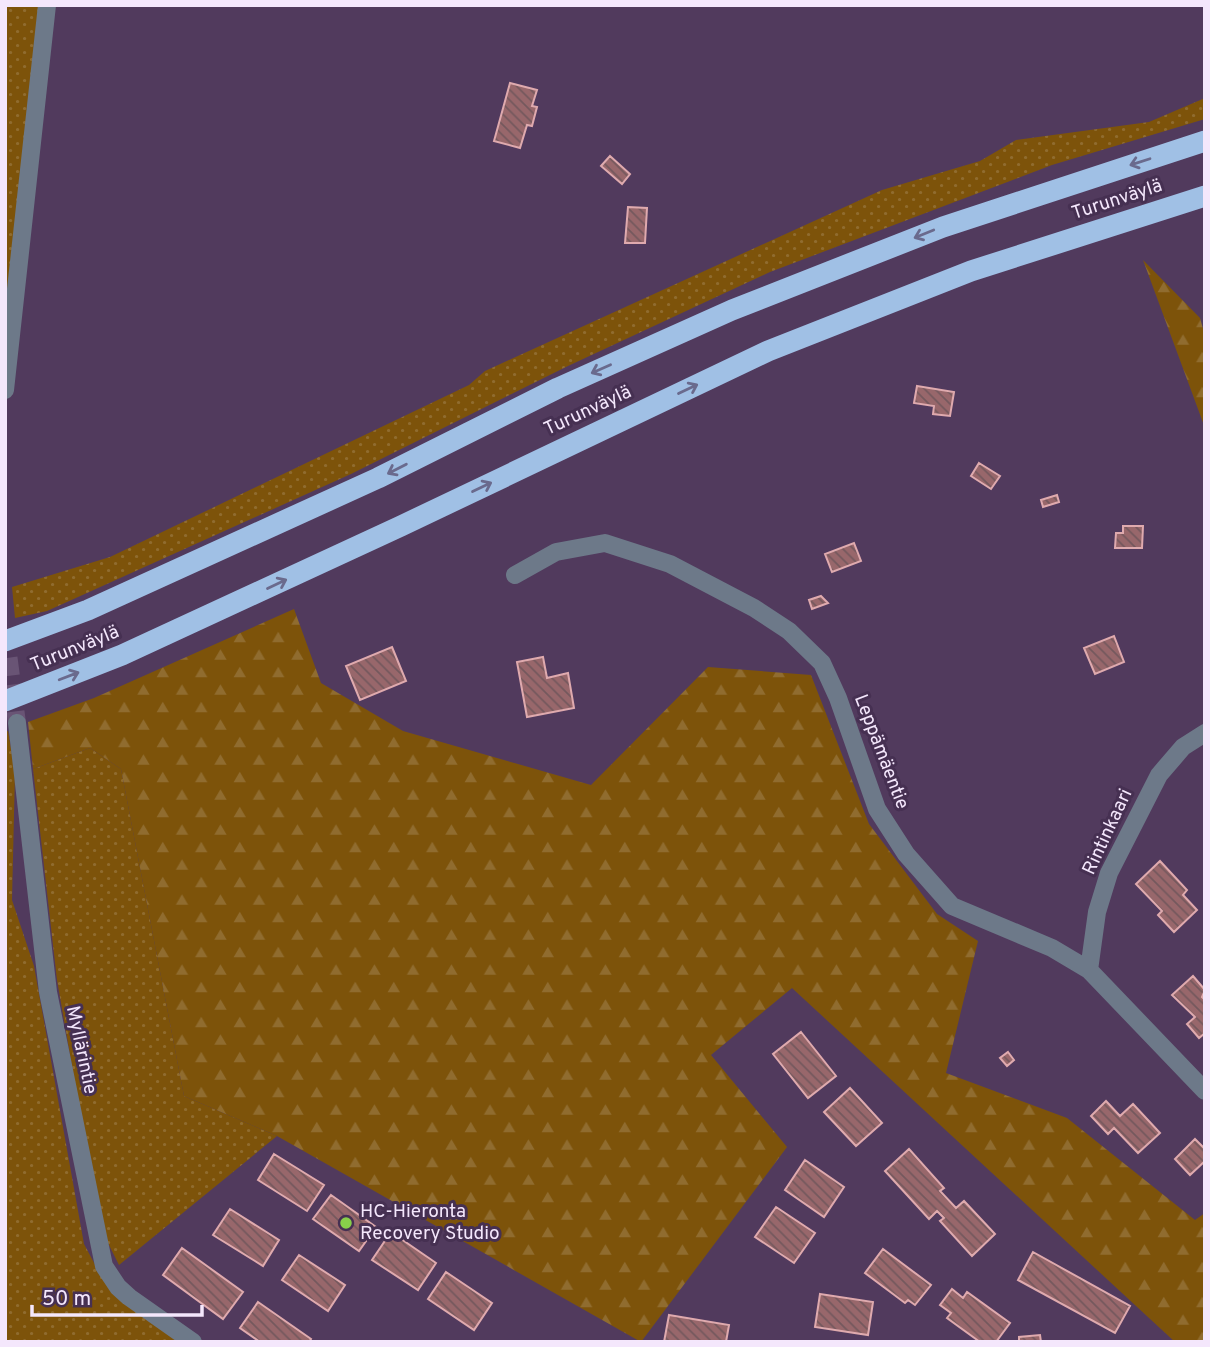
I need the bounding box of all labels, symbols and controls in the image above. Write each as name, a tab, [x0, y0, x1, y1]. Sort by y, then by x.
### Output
one-way arrow	[1129, 156, 1151, 169]
street label: Turunväylä	[1069, 174, 1165, 226]
one-way arrow	[914, 229, 936, 242]
one-way arrow	[591, 363, 612, 376]
street label: Turunväylä	[540, 380, 636, 442]
one-way arrow	[677, 382, 698, 395]
one-way arrow	[387, 462, 408, 476]
one-way arrow	[471, 479, 492, 493]
one-way arrow	[266, 577, 287, 590]
street label: Turunväylä	[27, 620, 123, 678]
one-way arrow	[57, 669, 79, 682]
street label: Leppämäentie	[848, 691, 914, 813]
street label: Rintinkaari	[1078, 785, 1138, 879]
street label: Myllärintie	[60, 1004, 102, 1096]
place label: HC-Hieronta Recovery Studio	[360, 1200, 500, 1246]
marker: HC-Hieronta Recovery Studio	[338, 1215, 354, 1231]
scale bar	[32, 1274, 201, 1318]
text: 50 m	[42, 1286, 91, 1313]

